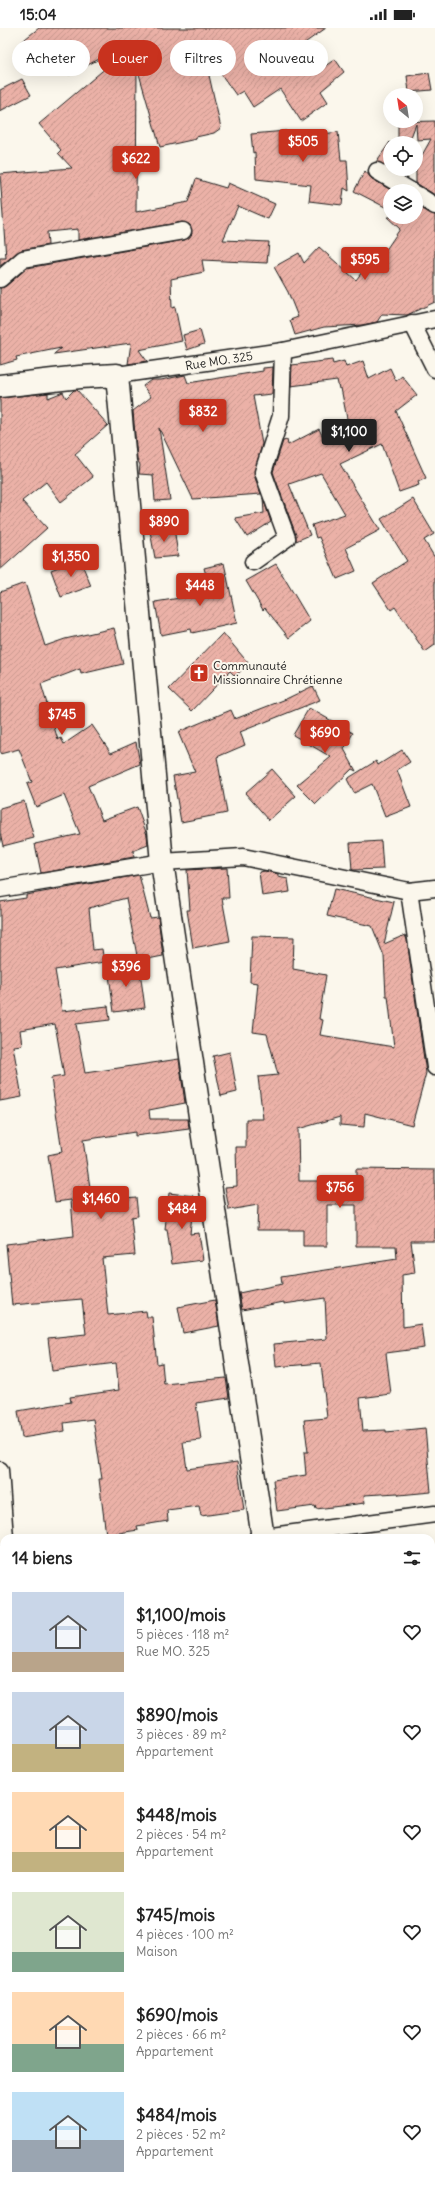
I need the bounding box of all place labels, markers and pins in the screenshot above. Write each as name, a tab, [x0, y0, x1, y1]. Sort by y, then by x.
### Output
pin: $505	[279, 129, 327, 163]
pin: $622	[112, 146, 160, 180]
pin: $595	[341, 247, 389, 281]
pin: $832	[179, 399, 227, 433]
pin: $1,100	[316, 419, 382, 453]
pin: $890	[140, 509, 188, 543]
pin: $1,350	[38, 544, 104, 578]
pin: $448	[176, 573, 224, 607]
place label: Communauté Missionnaire Chrétienne	[213, 658, 342, 687]
church icon: Communauté Missionnaire Chrétienne	[188, 662, 210, 684]
pin: $745	[38, 702, 86, 736]
pin: $690	[301, 720, 349, 754]
pin: $396	[102, 954, 150, 988]
pin: $756	[316, 1175, 364, 1209]
pin: $1,460	[68, 1186, 134, 1220]
pin: $484	[158, 1196, 206, 1230]

